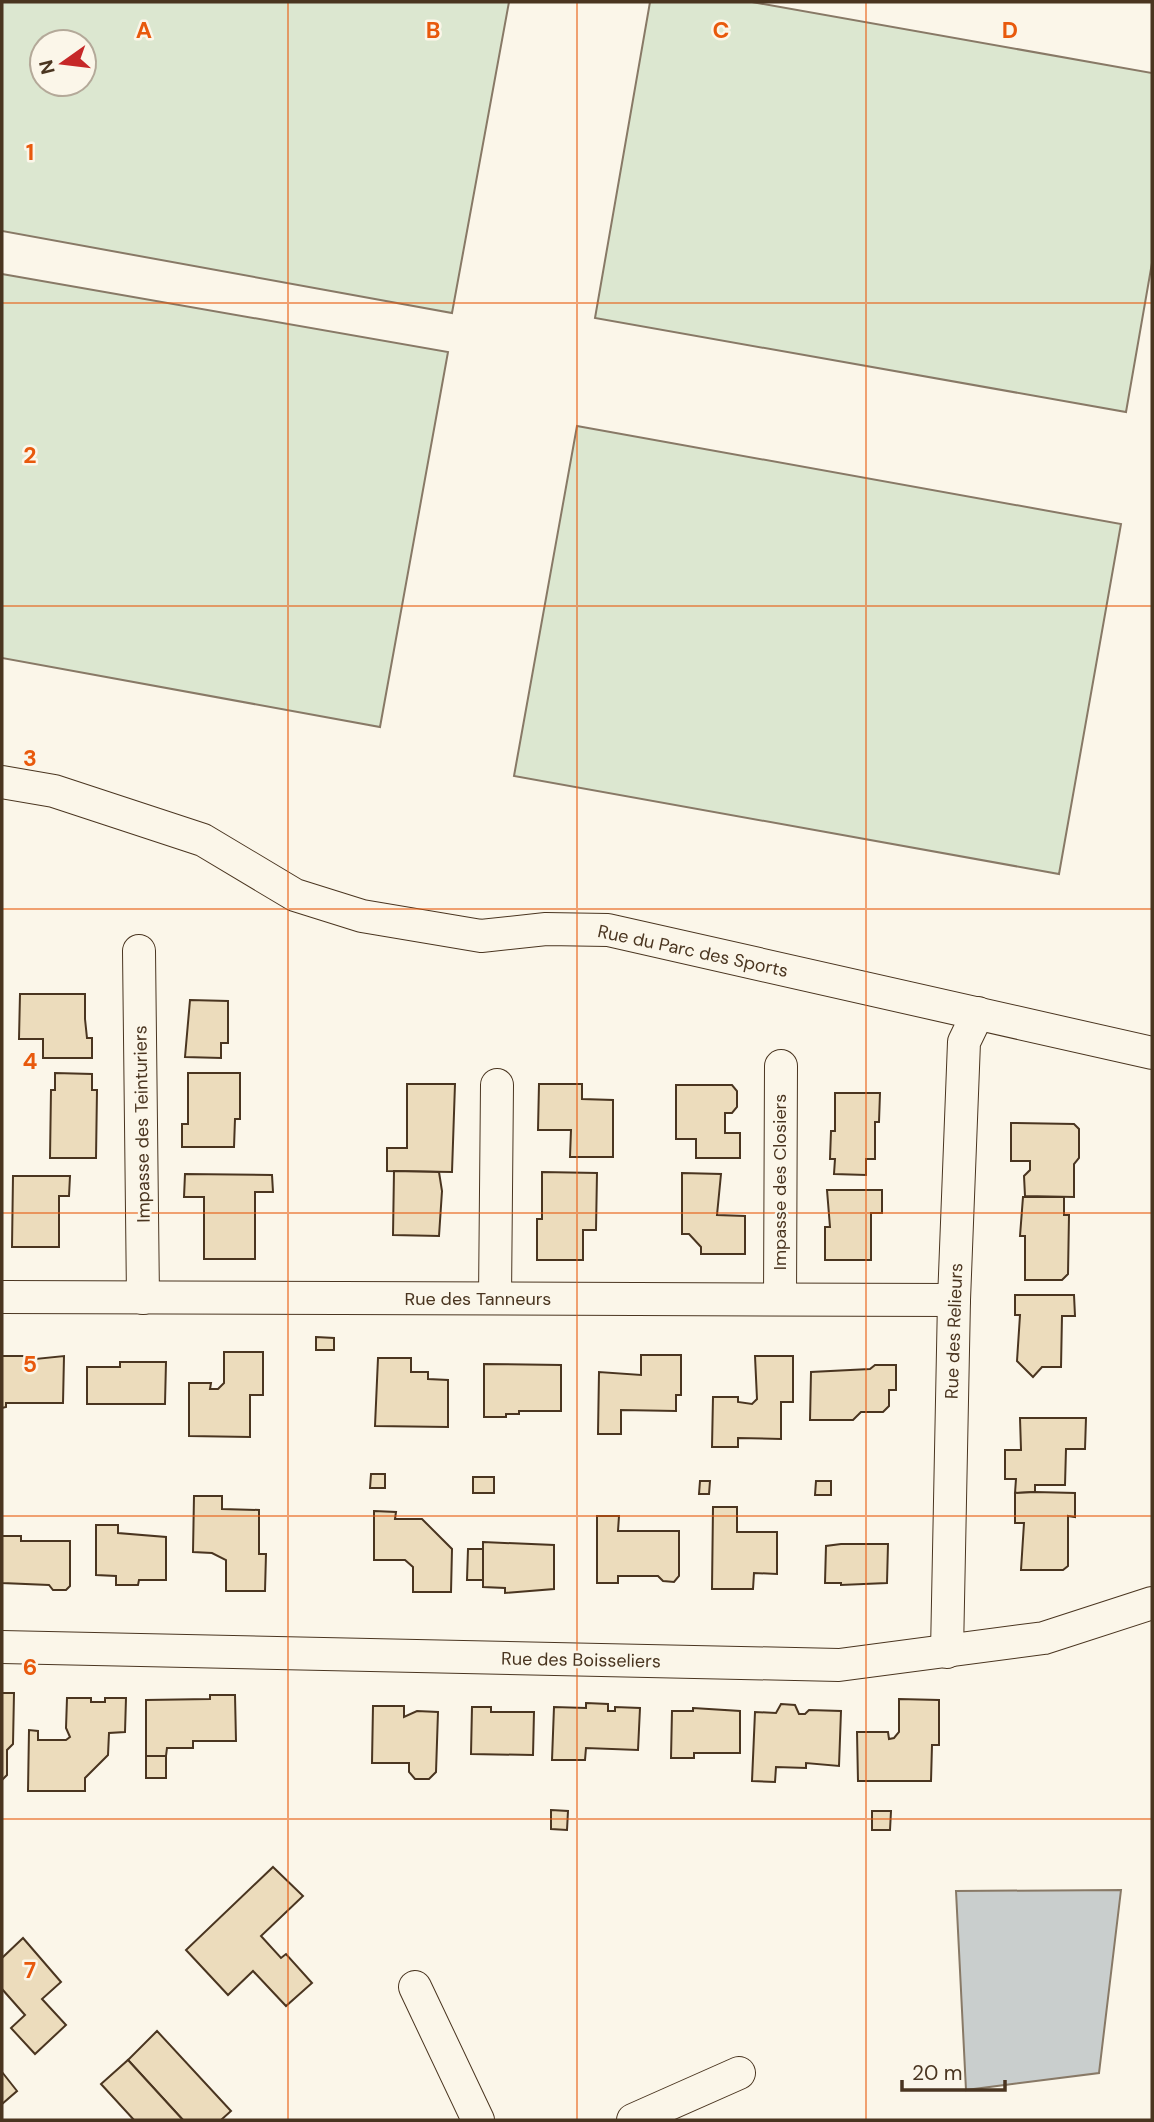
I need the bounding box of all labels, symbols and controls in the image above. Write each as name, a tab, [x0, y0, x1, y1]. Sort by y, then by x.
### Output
text: A	[136, 15, 152, 45]
text: B	[426, 15, 440, 45]
text: C	[713, 15, 729, 45]
text: D	[1002, 15, 1018, 45]
north arrow	[28, 28, 98, 98]
text: N	[33, 57, 61, 77]
text: 1	[26, 137, 34, 167]
text: 2	[23, 440, 37, 470]
text: 3	[23, 743, 37, 773]
street label: Rue du Parc des Sports	[596, 919, 790, 983]
street label: Impasse des Teinturiers	[128, 1025, 156, 1223]
text: 4	[23, 1046, 38, 1076]
street label: Impasse des Closiers	[768, 1094, 792, 1270]
street label: Rue des Relieurs	[940, 1262, 968, 1400]
street label: Rue des Tanneurs	[405, 1287, 551, 1311]
text: 5	[23, 1349, 37, 1379]
street label: Rue des Boisseliers	[501, 1647, 661, 1673]
text: 6	[23, 1652, 37, 1682]
text: 7	[24, 1955, 36, 1985]
scale bar	[902, 2048, 1005, 2092]
text: 20 m	[912, 2059, 963, 2087]

